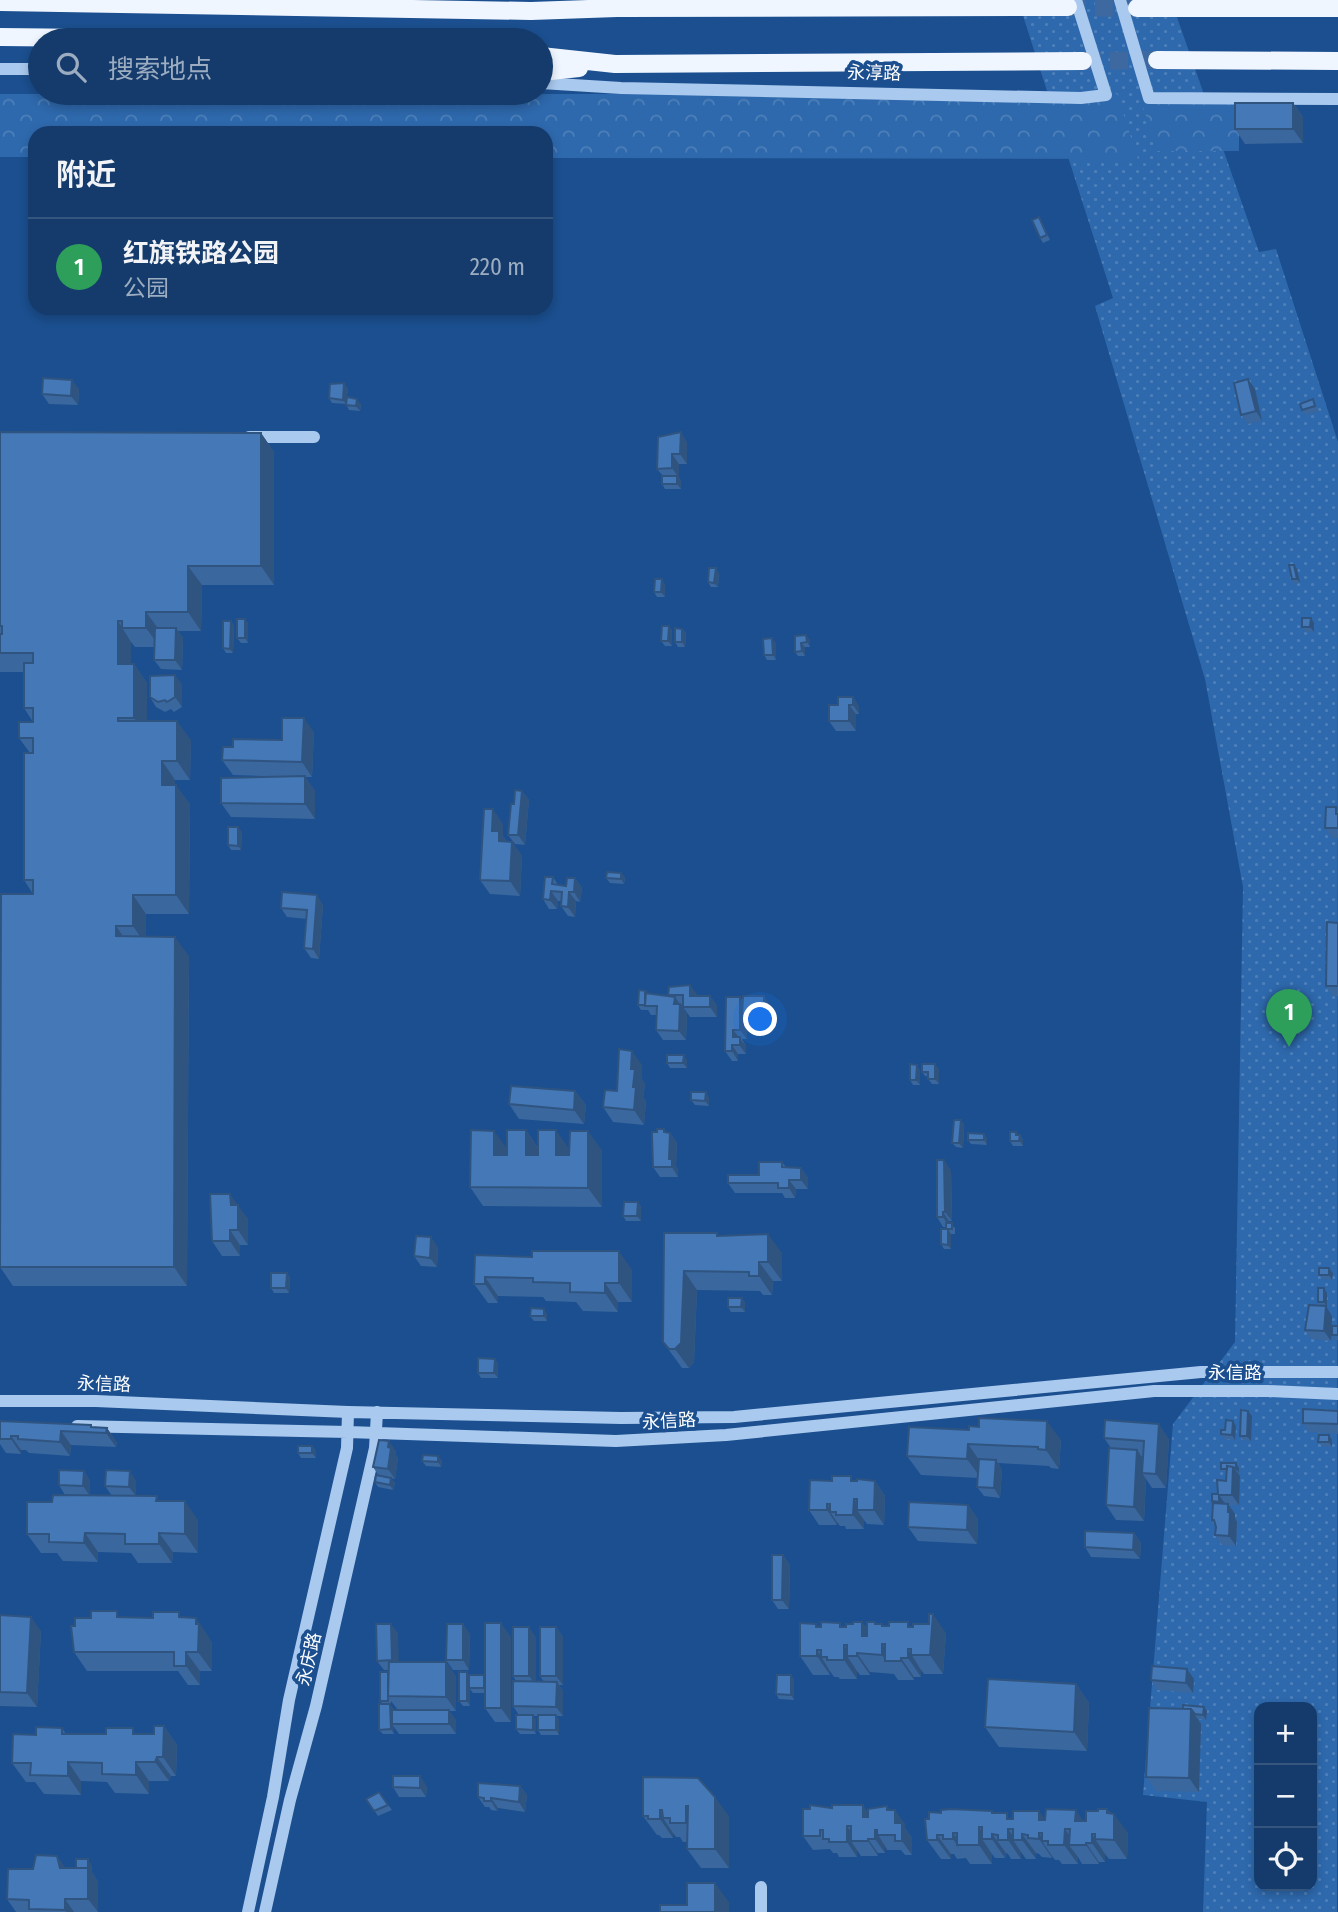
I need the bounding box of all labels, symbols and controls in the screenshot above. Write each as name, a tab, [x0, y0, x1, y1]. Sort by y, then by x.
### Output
search box	[28, 28, 553, 105]
icon: search	[52, 48, 90, 86]
text: 搜索地点	[108, 54, 212, 85]
street label: 永淳路	[847, 62, 901, 84]
text: 附近	[56, 157, 116, 193]
text: 红旗铁路公园	[123, 238, 279, 269]
text: 1	[74, 253, 84, 281]
text: 220 m	[470, 253, 525, 281]
text: 公园	[123, 274, 169, 302]
pin: 1	[1266, 989, 1312, 1047]
your location	[743, 1002, 777, 1036]
street label: 永信路	[1208, 1362, 1262, 1384]
street label: 永信路	[77, 1372, 131, 1396]
street label: 永信路	[641, 1409, 697, 1433]
street label: 永庆路	[292, 1630, 326, 1688]
map controls	[1254, 1702, 1317, 1891]
button: +	[1254, 1702, 1317, 1765]
button: −	[1254, 1765, 1317, 1828]
button: locate	[1254, 1828, 1317, 1891]

